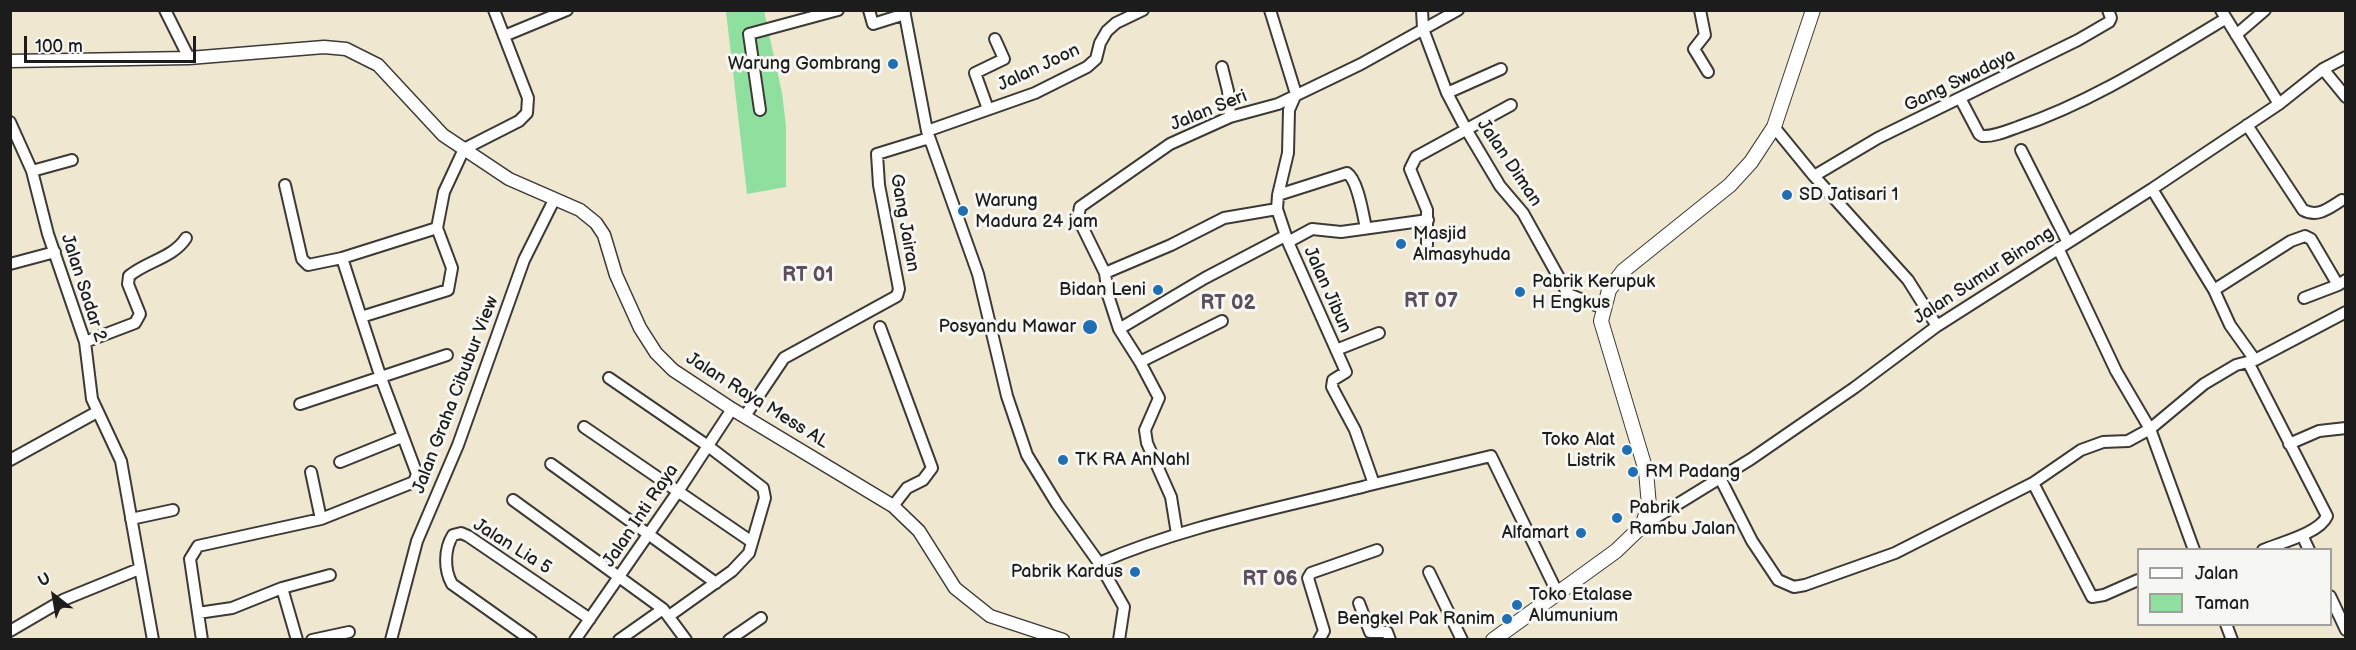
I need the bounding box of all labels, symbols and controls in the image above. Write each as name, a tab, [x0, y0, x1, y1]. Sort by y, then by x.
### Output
scale bar	[27, 24, 200, 62]
text: 100 m	[35, 36, 83, 57]
street label: Jalan Joon	[995, 40, 1083, 96]
street label: Gang Swadaya	[1901, 45, 2019, 117]
place label: Warung Gombrang	[728, 53, 881, 75]
marker: Warung Gombrang	[886, 57, 900, 71]
street label: Jalan Seri	[1168, 86, 1250, 136]
street label: Jalan Diman	[1472, 115, 1546, 211]
street label: Gang Jairan	[885, 172, 923, 274]
place label: SD Jatisari 1	[1799, 184, 1898, 206]
marker: SD Jatisari 1	[1780, 188, 1794, 202]
place label: Warung Madura 24 jam	[975, 190, 1098, 232]
marker: Warung Madura 24 jam	[956, 204, 970, 218]
place label: Masjid Almasyhuda	[1413, 223, 1511, 266]
street label: Jalan Sumur Binong	[1910, 223, 2058, 329]
street label: Jalan Sadar 2	[55, 231, 111, 345]
marker: Masjid Almasyhuda	[1394, 237, 1408, 251]
street label: Jalan Jibun	[1298, 243, 1356, 337]
district label: RT 01	[782, 264, 834, 288]
place label: Pabrik Kerupuk H Engkus	[1532, 271, 1655, 314]
place label: Bidan Leni	[1059, 279, 1146, 301]
marker: Bidan Leni	[1151, 283, 1165, 297]
marker: Pabrik Kerupuk H Engkus	[1513, 285, 1527, 299]
district label: RT 07	[1404, 290, 1458, 314]
district label: RT 02	[1201, 292, 1255, 316]
street label: Jalan Graha Cibubur View	[408, 293, 504, 497]
place label: Posyandu Mawar	[939, 316, 1076, 338]
marker: Posyandu Mawar	[1081, 318, 1099, 336]
street label: Jalan Raya Mess AL	[682, 348, 832, 454]
place label: Toko Alat Listrik	[1542, 429, 1615, 472]
marker: Toko Alat Listrik	[1620, 443, 1634, 457]
place label: TK RA AnNahl	[1075, 449, 1190, 471]
marker: TK RA AnNahl	[1056, 453, 1070, 467]
street label: Jalan Inti Raya	[599, 460, 683, 572]
place label: RM Padang	[1645, 461, 1740, 483]
marker: RM Padang	[1626, 465, 1640, 479]
place label: Pabrik Rambu Jalan	[1629, 497, 1735, 540]
marker: Pabrik Rambu Jalan	[1610, 511, 1624, 525]
street label: Jalan Lia 5	[469, 514, 555, 580]
place label: Alfamart	[1502, 522, 1569, 544]
marker: Alfamart	[1574, 526, 1588, 540]
legend	[2137, 548, 2332, 626]
place label: Pabrik Kardus	[1011, 561, 1123, 583]
text: Jalan	[2195, 563, 2238, 584]
marker: Pabrik Kardus	[1128, 565, 1142, 579]
north arrow	[24, 566, 84, 626]
district label: RT 06	[1242, 568, 1298, 592]
text: U	[35, 569, 54, 591]
place label: Toko Etalase Alumunium	[1529, 584, 1632, 626]
text: Taman	[2195, 593, 2249, 614]
marker: Toko Etalase Alumunium	[1510, 598, 1524, 612]
place label: Bengkel Pak Ranim	[1337, 608, 1495, 630]
marker: Bengkel Pak Ranim	[1500, 612, 1514, 626]

